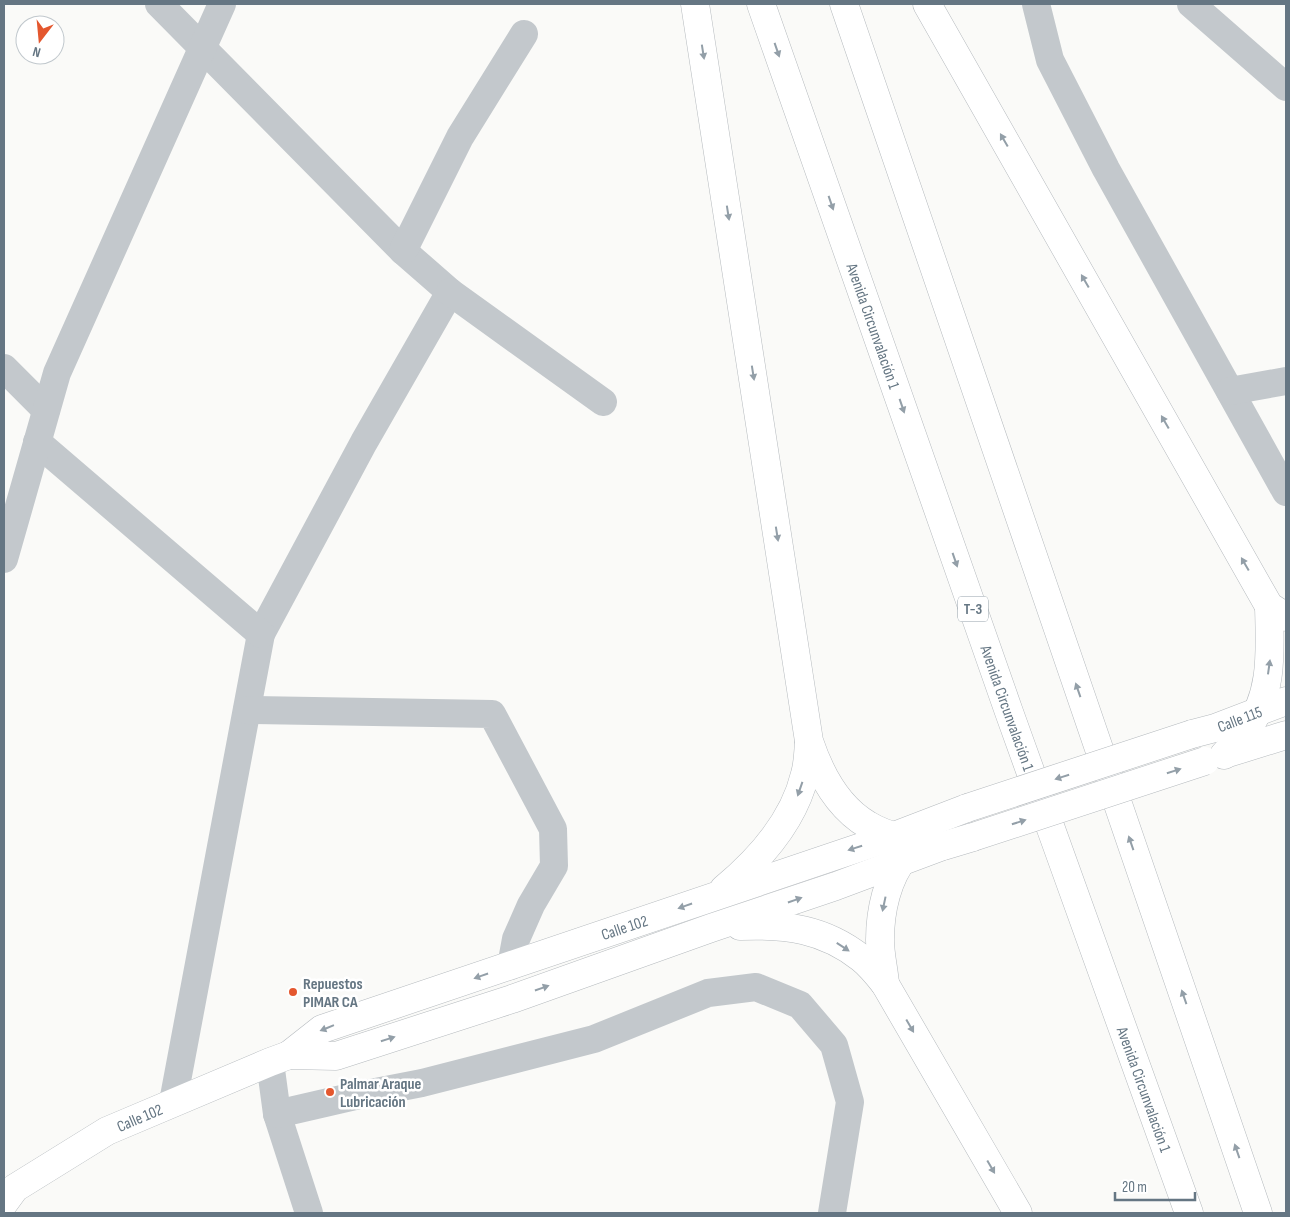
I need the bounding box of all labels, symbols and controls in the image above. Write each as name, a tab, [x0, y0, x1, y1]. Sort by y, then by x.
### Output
north arrow	[15, 15, 65, 65]
text: N	[31, 43, 42, 61]
one-way arrow	[774, 43, 782, 58]
one-way arrow	[699, 44, 707, 60]
one-way arrow	[1000, 133, 1009, 147]
one-way arrow	[827, 196, 835, 211]
one-way arrow	[724, 205, 732, 221]
street label: Avenida Circunvalación 1	[841, 260, 903, 392]
one-way arrow	[1080, 275, 1089, 288]
one-way arrow	[749, 365, 757, 381]
one-way arrow	[898, 399, 906, 414]
one-way arrow	[1161, 415, 1169, 430]
one-way arrow	[774, 526, 782, 542]
one-way arrow	[952, 552, 959, 567]
one-way arrow	[1241, 557, 1250, 570]
road number: T-3	[958, 596, 988, 622]
street label: Avenida Circunvalación 1	[975, 642, 1038, 774]
one-way arrow	[1266, 659, 1274, 675]
one-way arrow	[1074, 682, 1081, 697]
street label: Calle 115	[1215, 703, 1265, 737]
one-way arrow	[1166, 767, 1181, 774]
one-way arrow	[1055, 773, 1070, 781]
one-way arrow	[796, 782, 804, 797]
one-way arrow	[1012, 818, 1027, 825]
one-way arrow	[1127, 836, 1134, 851]
one-way arrow	[847, 845, 862, 853]
one-way arrow	[788, 896, 803, 904]
one-way arrow	[880, 897, 888, 912]
one-way arrow	[677, 903, 692, 910]
street label: Calle 102	[599, 912, 650, 945]
one-way arrow	[836, 942, 850, 951]
one-way arrow	[474, 973, 489, 980]
place label: Repuestos PIMAR CA	[303, 975, 363, 1012]
one-way arrow	[535, 984, 550, 991]
marker: Repuestos PIMAR CA	[287, 986, 299, 998]
one-way arrow	[1180, 989, 1188, 1004]
one-way arrow	[905, 1019, 914, 1033]
one-way arrow	[319, 1024, 334, 1032]
street label: Avenida Circunvalación 1	[1112, 1024, 1174, 1155]
one-way arrow	[381, 1035, 396, 1043]
place label: Palmar Araque Lubricación	[340, 1075, 421, 1112]
marker: Palmar Araque Lubricación	[324, 1086, 336, 1098]
street label: Calle 102	[114, 1101, 166, 1137]
one-way arrow	[1233, 1143, 1240, 1158]
one-way arrow	[987, 1159, 995, 1174]
scale bar	[1115, 1170, 1195, 1202]
text: 20 m	[1122, 1178, 1147, 1197]

